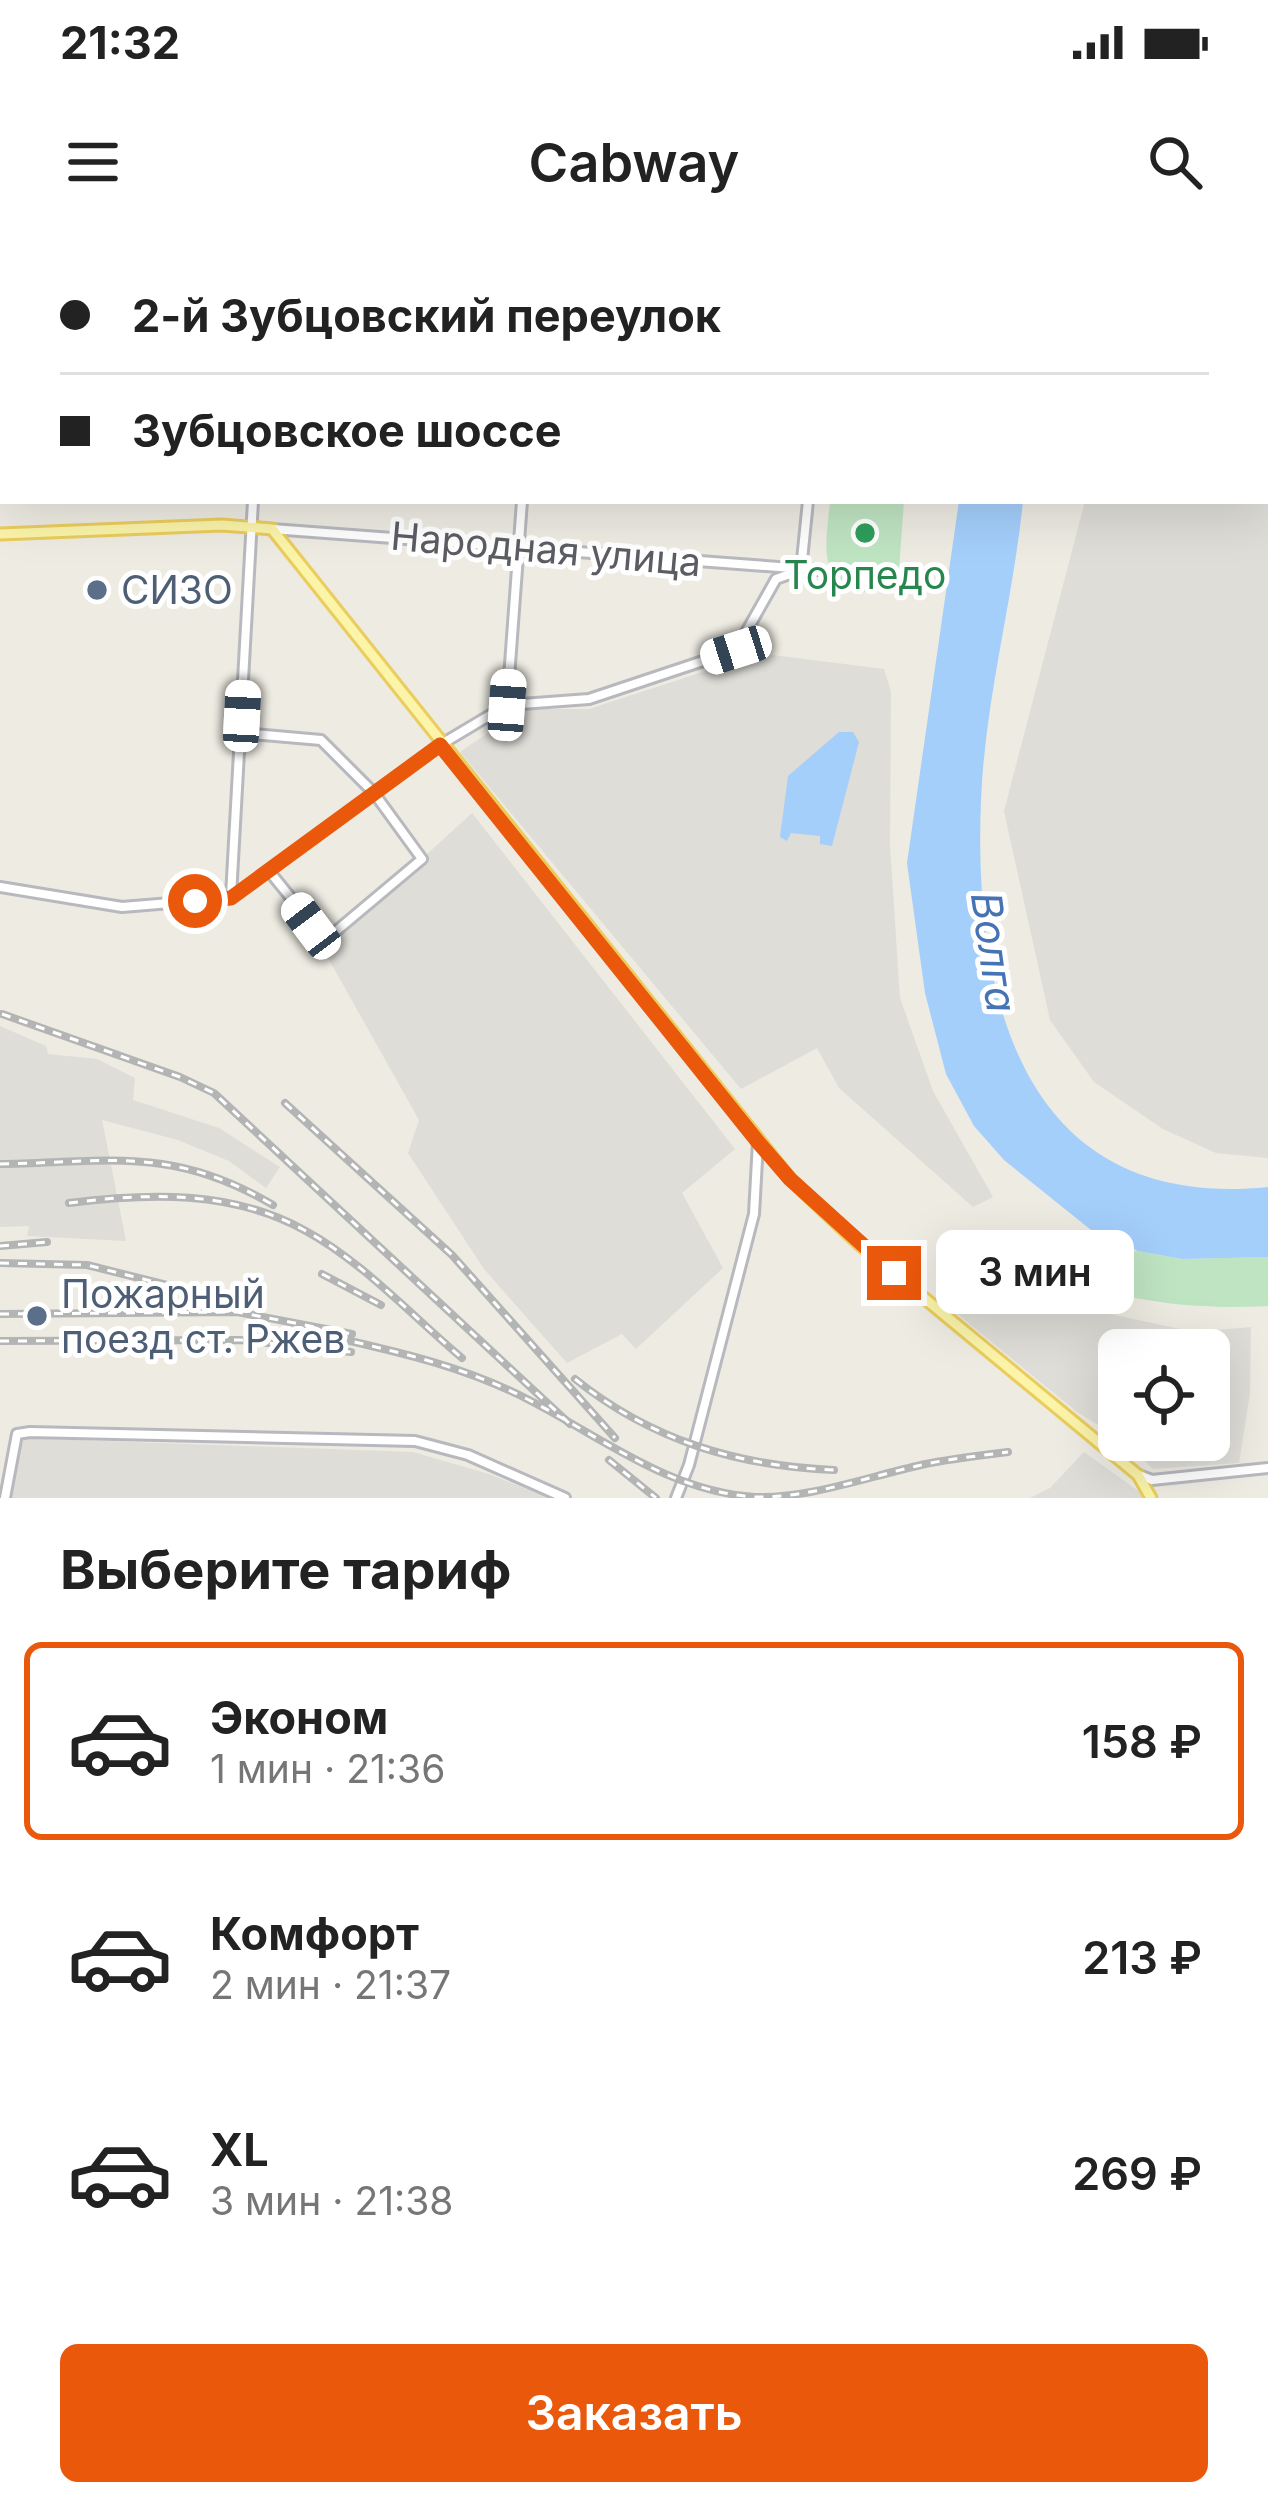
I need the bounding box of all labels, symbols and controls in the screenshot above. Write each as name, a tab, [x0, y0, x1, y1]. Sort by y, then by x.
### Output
text: 21:32	[60, 15, 180, 70]
icon: menu	[60, 129, 126, 195]
icon: search	[1142, 129, 1208, 195]
text: Cabway	[529, 130, 739, 195]
text: 2-й Зубцовский переулок	[132, 288, 721, 343]
text: Зубцовское шоссе	[132, 403, 561, 458]
street label: Народная улица	[389, 512, 703, 585]
marker: Торпедо	[852, 520, 878, 546]
place label: Торпедо	[784, 551, 946, 598]
place label: СИЗО	[121, 566, 233, 613]
marker: СИЗО	[84, 577, 110, 603]
car	[696, 622, 776, 678]
car	[487, 668, 527, 742]
car	[222, 679, 262, 753]
route start	[168, 874, 222, 928]
car	[275, 886, 347, 966]
water label: Волга	[961, 888, 1028, 1015]
callout: 3 мин	[936, 1231, 1134, 1315]
route end	[867, 1246, 921, 1300]
text: 3 мин	[978, 1248, 1092, 1295]
place label: Пожарный поезд ст. Ржев	[61, 1270, 345, 1362]
marker: Пожарный поезд ст. Ржев	[24, 1303, 50, 1329]
map controls	[1098, 1329, 1230, 1461]
button: locate	[1098, 1329, 1230, 1461]
text: Выберите тариф	[60, 1537, 512, 1602]
icon: car	[66, 1687, 174, 1795]
text: Эконом	[210, 1690, 388, 1745]
text: 158 ₽	[1082, 1714, 1202, 1769]
text: 1 мин · 21:36	[210, 1745, 445, 1792]
icon: car	[66, 1903, 174, 2011]
text: Комфорт	[210, 1906, 419, 1961]
text: 213 ₽	[1082, 1930, 1202, 1985]
text: 2 мин · 21:37	[210, 1961, 451, 2008]
icon: car	[66, 2119, 174, 2227]
text: XL	[210, 2122, 269, 2177]
text: 269 ₽	[1072, 2146, 1202, 2201]
text: 3 мин · 21:38	[210, 2177, 453, 2224]
button: Заказать	[60, 2344, 1208, 2482]

